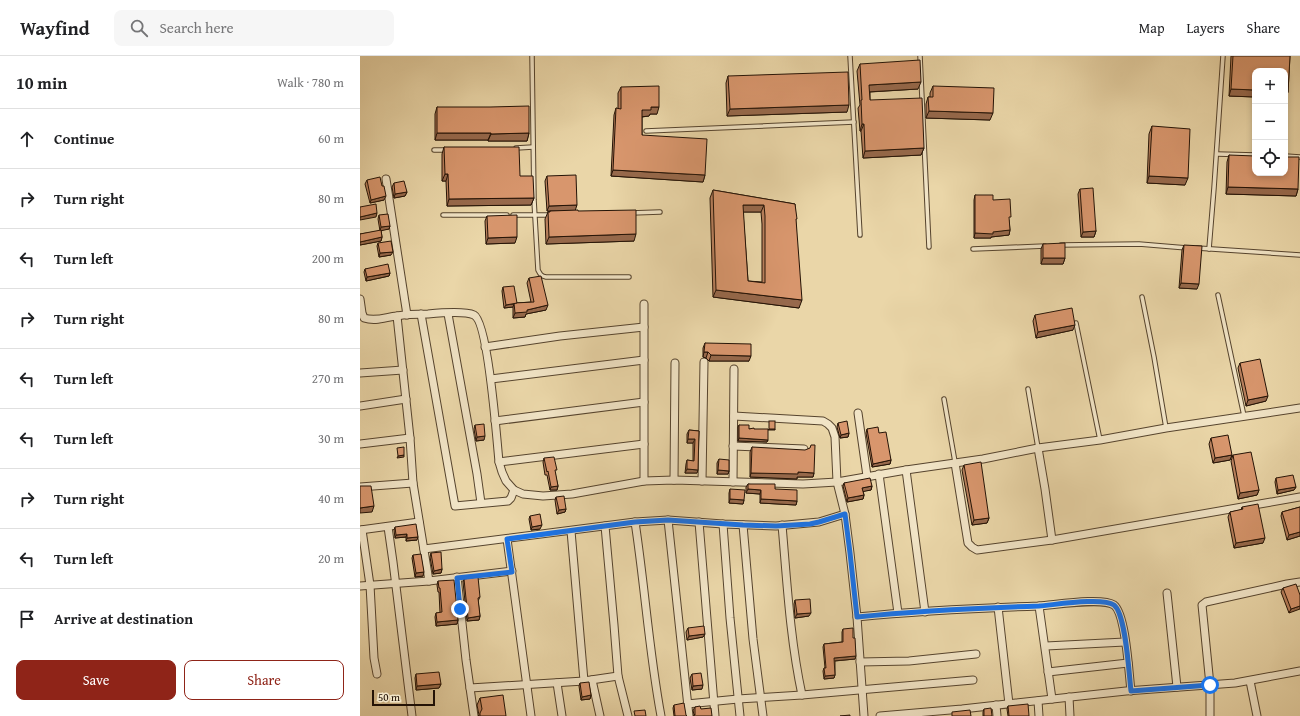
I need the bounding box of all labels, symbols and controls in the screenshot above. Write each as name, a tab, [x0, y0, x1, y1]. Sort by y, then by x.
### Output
search box	[114, 10, 394, 46]
text: Wayfind	[20, 14, 90, 42]
icon: search	[128, 17, 150, 39]
text: Search here	[160, 17, 234, 38]
text: Map	[1139, 18, 1165, 38]
text: Layers	[1187, 18, 1225, 38]
text: Share	[1247, 18, 1280, 38]
map controls	[1252, 68, 1288, 176]
button: +	[1252, 68, 1288, 104]
text: 10 min	[16, 70, 67, 95]
text: Walk · 780 m	[277, 73, 344, 92]
button: −	[1252, 104, 1288, 140]
icon: ahead	[16, 128, 38, 150]
text: Continue	[54, 128, 115, 149]
text: 60 m	[318, 129, 344, 148]
button: locate	[1252, 140, 1288, 176]
icon: right	[16, 188, 38, 210]
text: Turn right	[54, 188, 125, 209]
text: 80 m	[318, 189, 344, 208]
icon: left	[16, 248, 38, 270]
text: Turn left	[54, 248, 113, 269]
text: 200 m	[312, 249, 344, 268]
icon: right	[16, 308, 38, 330]
text: Turn right	[54, 308, 125, 329]
text: 80 m	[318, 309, 344, 328]
icon: left	[16, 368, 38, 390]
text: Turn left	[54, 368, 113, 389]
text: 270 m	[312, 369, 344, 388]
icon: left	[16, 428, 38, 450]
text: Turn left	[54, 428, 113, 449]
text: 30 m	[318, 429, 344, 448]
icon: right	[16, 488, 38, 510]
text: Turn right	[54, 488, 125, 509]
text: 40 m	[318, 489, 344, 508]
icon: left	[16, 548, 38, 570]
text: Turn left	[54, 548, 113, 569]
text: 20 m	[318, 549, 344, 568]
route end	[451, 600, 469, 618]
icon: arrive	[16, 608, 38, 630]
text: Arrive at destination	[54, 608, 193, 629]
button: Save	[16, 660, 176, 700]
button: Share	[184, 660, 344, 700]
route start	[1201, 676, 1219, 694]
scale bar	[372, 688, 435, 707]
text: 50 m	[378, 689, 400, 705]

